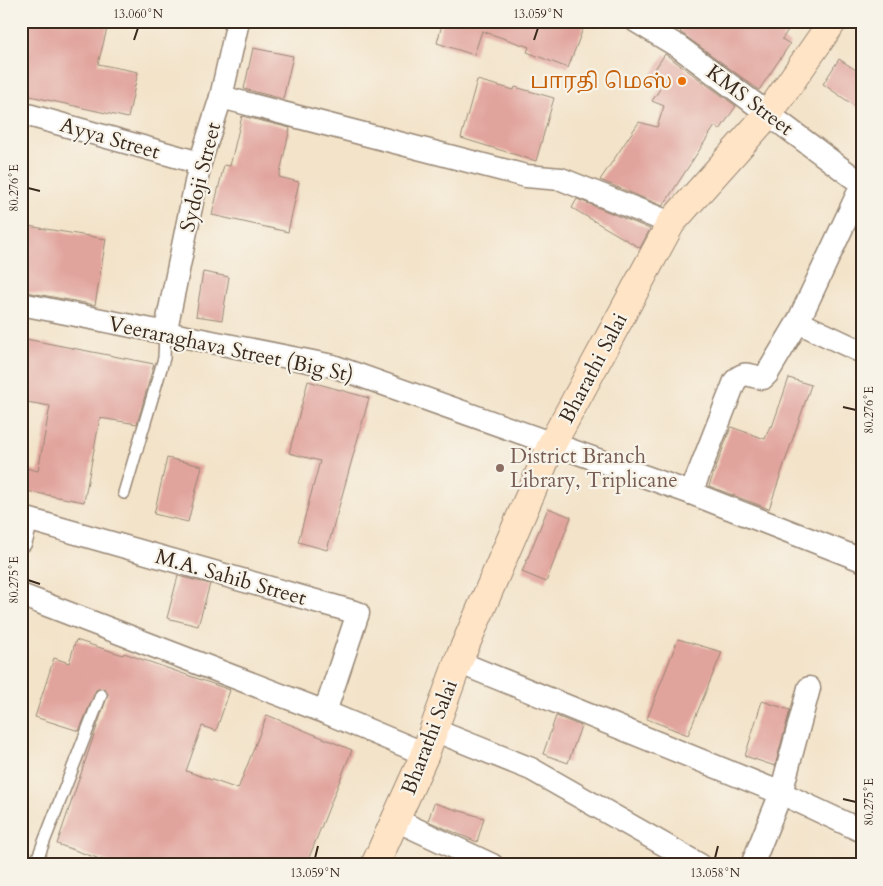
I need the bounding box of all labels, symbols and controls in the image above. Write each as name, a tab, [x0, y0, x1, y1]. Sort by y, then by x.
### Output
text: 13.060°N	[113, 6, 164, 22]
text: 13.059°N	[513, 6, 564, 22]
street label: KMS Street	[700, 58, 799, 143]
place label: பாரதி மெஸ்	[530, 67, 672, 96]
marker: பாரதி மெஸ்	[676, 75, 688, 87]
street label: Ayya Street	[57, 110, 163, 167]
street label: Sydoji Street	[173, 119, 228, 235]
text: 80.276°E	[6, 164, 22, 212]
street label: Bharathi Salai	[552, 308, 635, 429]
street label: Veeraraghava Street (Big St)	[106, 309, 356, 390]
text: 80.276°E	[861, 386, 877, 434]
place label: District Branch Library, Triplicane	[510, 442, 678, 495]
marker: District Branch Library, Triplicane	[494, 462, 506, 474]
street label: M.A. Sahib Street	[152, 542, 310, 613]
text: 80.275°E	[6, 556, 22, 604]
street label: Bharathi Salai	[394, 675, 465, 799]
text: 80.275°E	[861, 778, 877, 826]
text: 13.059°N	[290, 865, 341, 881]
text: 13.058°N	[690, 865, 741, 881]

